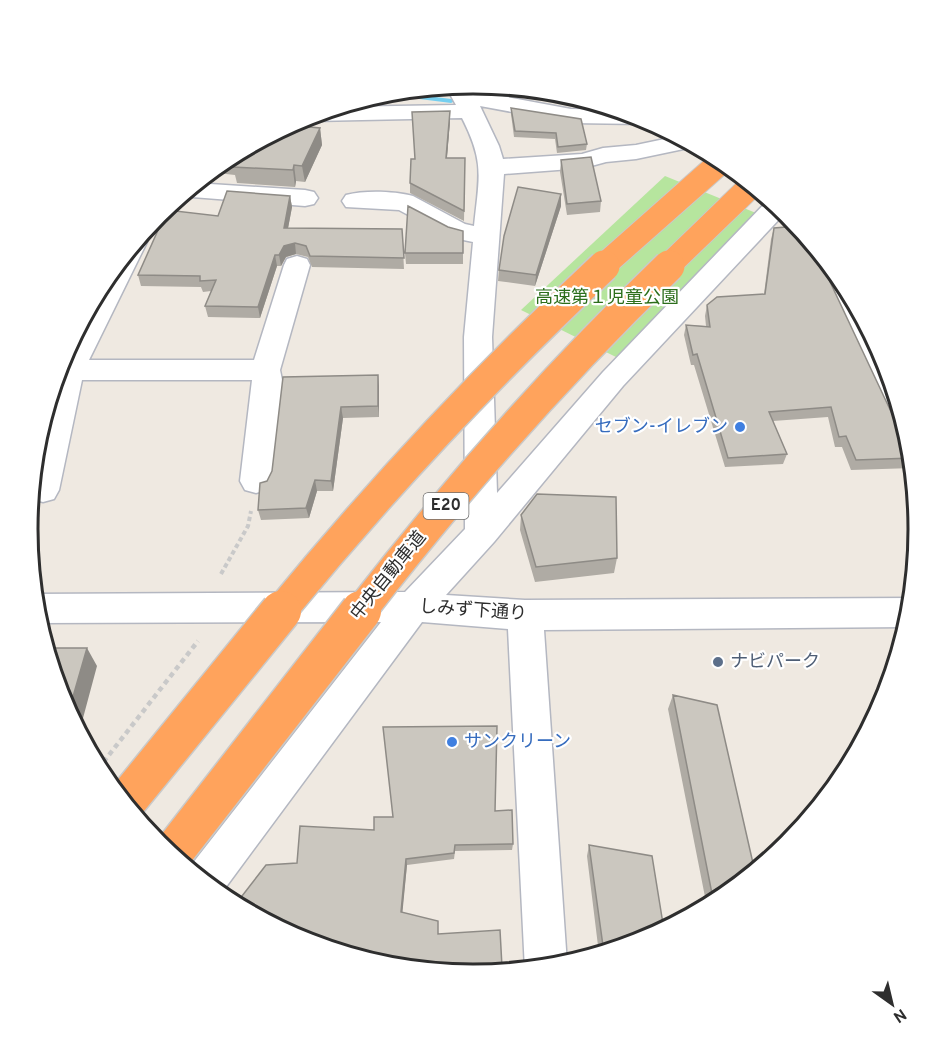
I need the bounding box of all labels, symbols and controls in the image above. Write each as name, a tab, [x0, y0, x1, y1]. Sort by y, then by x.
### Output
park label: 高速第１児童公園	[535, 287, 679, 310]
place label: セブン-イレブン	[595, 416, 728, 439]
marker: セブン-イレブン	[733, 420, 747, 434]
road number: E20	[424, 493, 468, 519]
street label: 中央自動車道	[346, 527, 432, 625]
street label: しみず下通り	[418, 596, 528, 626]
place label: ナビパーク	[730, 651, 820, 674]
marker: ナビパーク	[711, 655, 725, 669]
place label: サンクリーン	[464, 731, 571, 754]
marker: サンクリーン	[445, 735, 459, 749]
north arrow	[862, 974, 922, 1034]
text: N	[889, 1003, 910, 1026]

